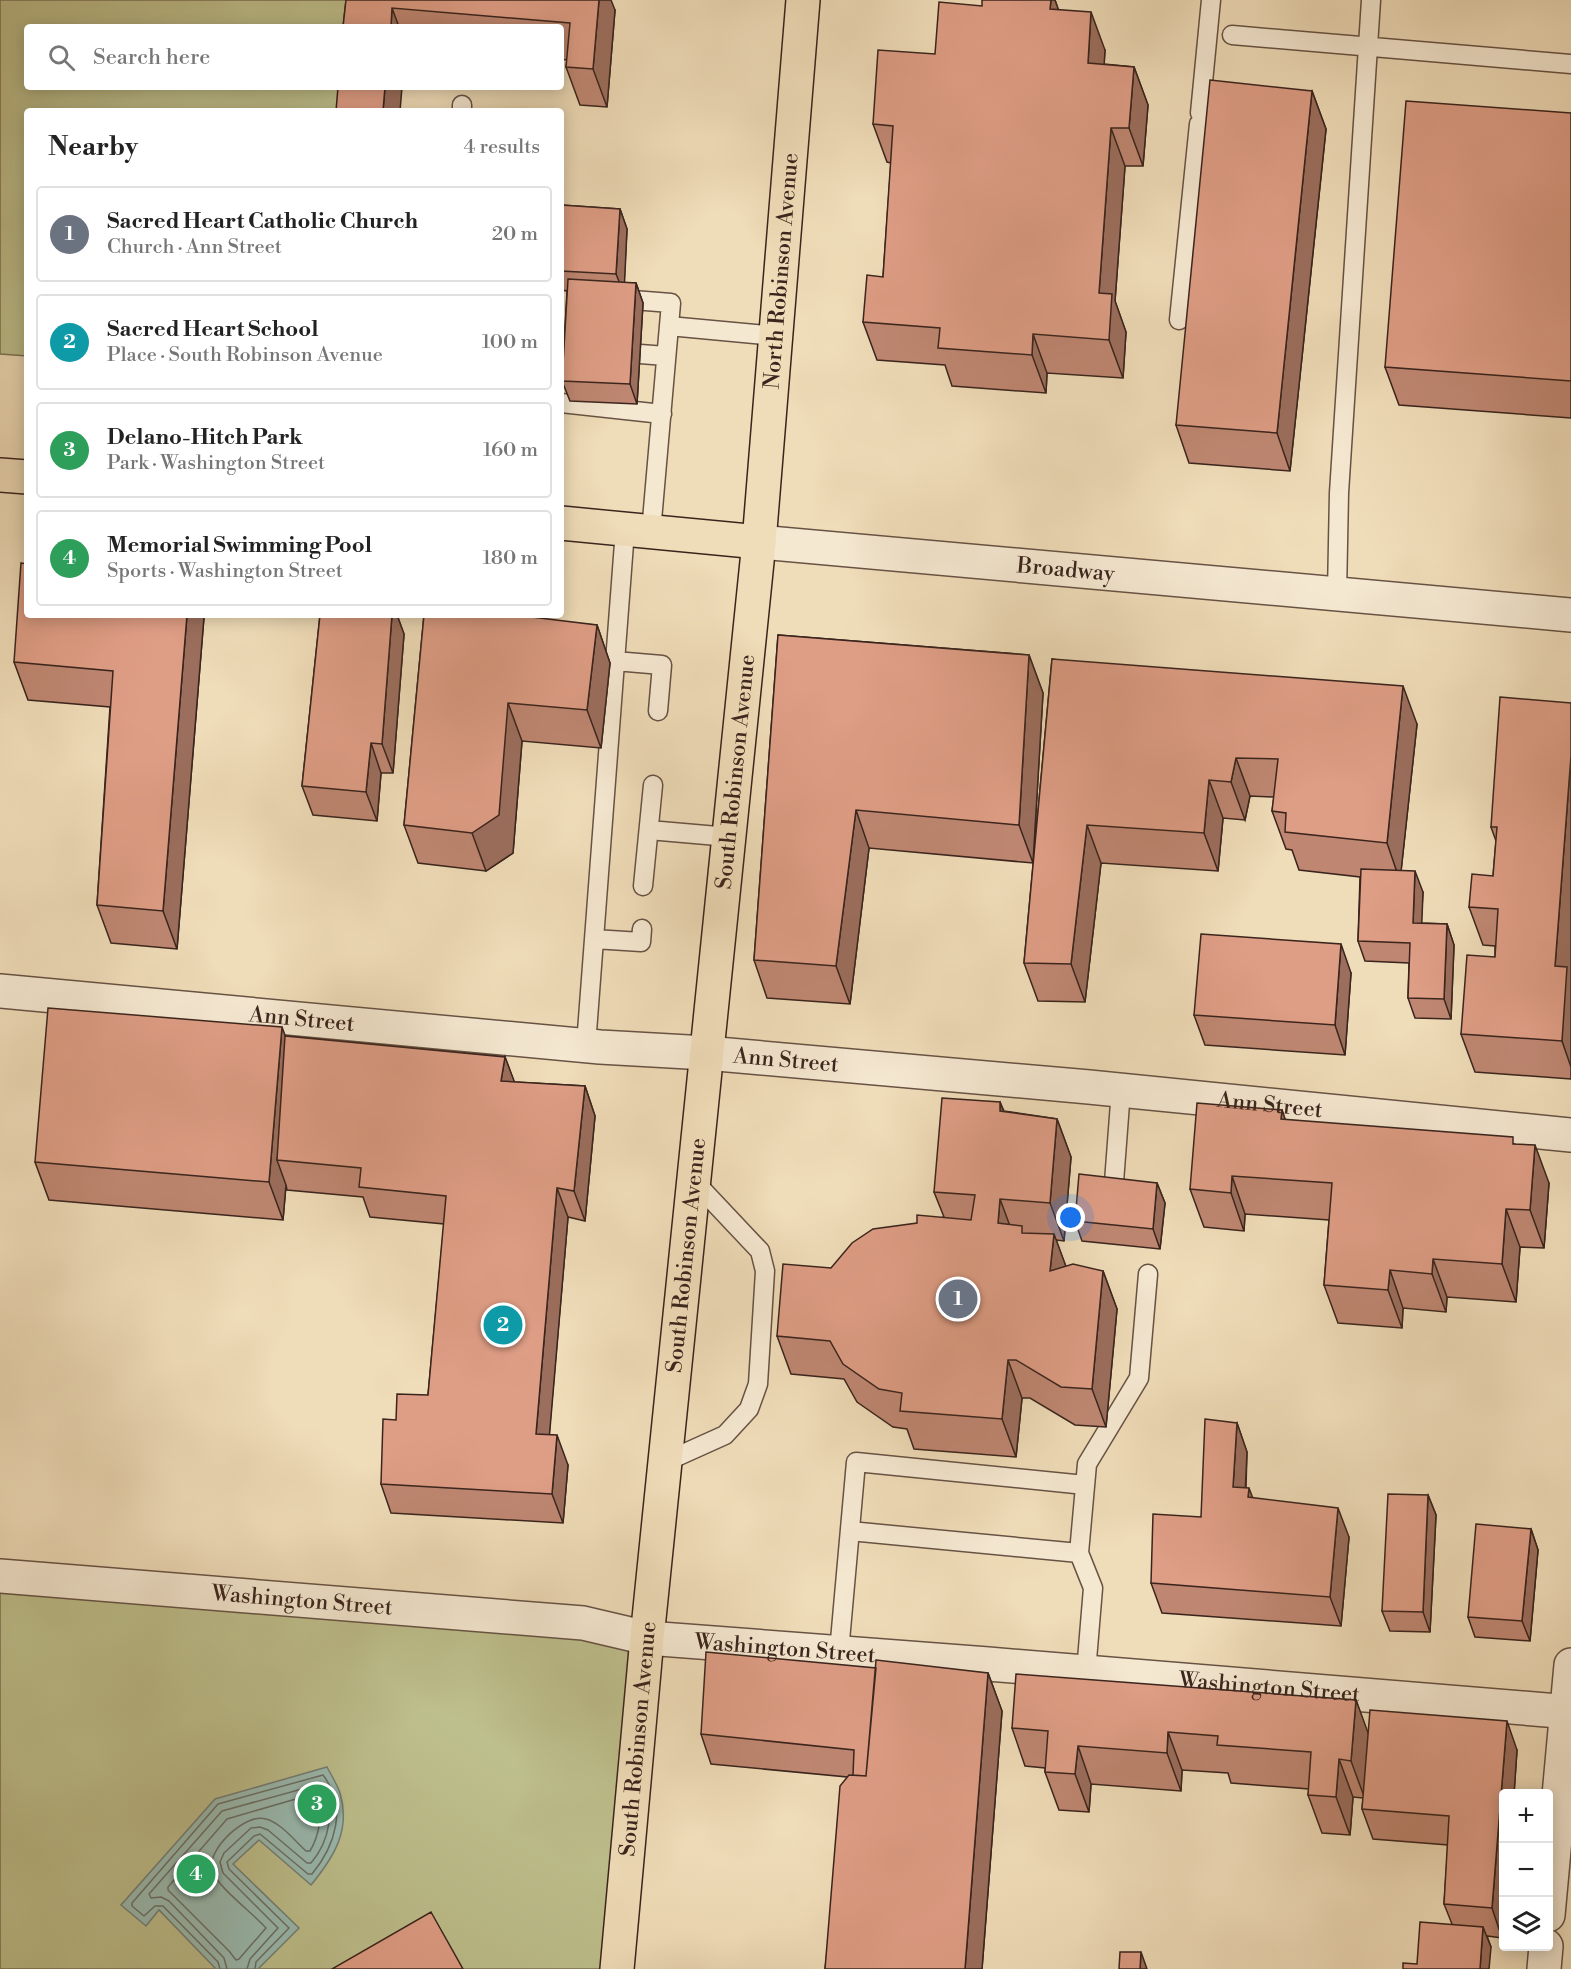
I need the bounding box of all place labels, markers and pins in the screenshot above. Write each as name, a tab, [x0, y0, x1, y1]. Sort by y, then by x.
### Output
pin: 1	[938, 1276, 978, 1322]
pin: 2	[484, 1302, 522, 1348]
pin: 3	[298, 1782, 336, 1826]
pin: 4	[176, 1852, 216, 1896]

